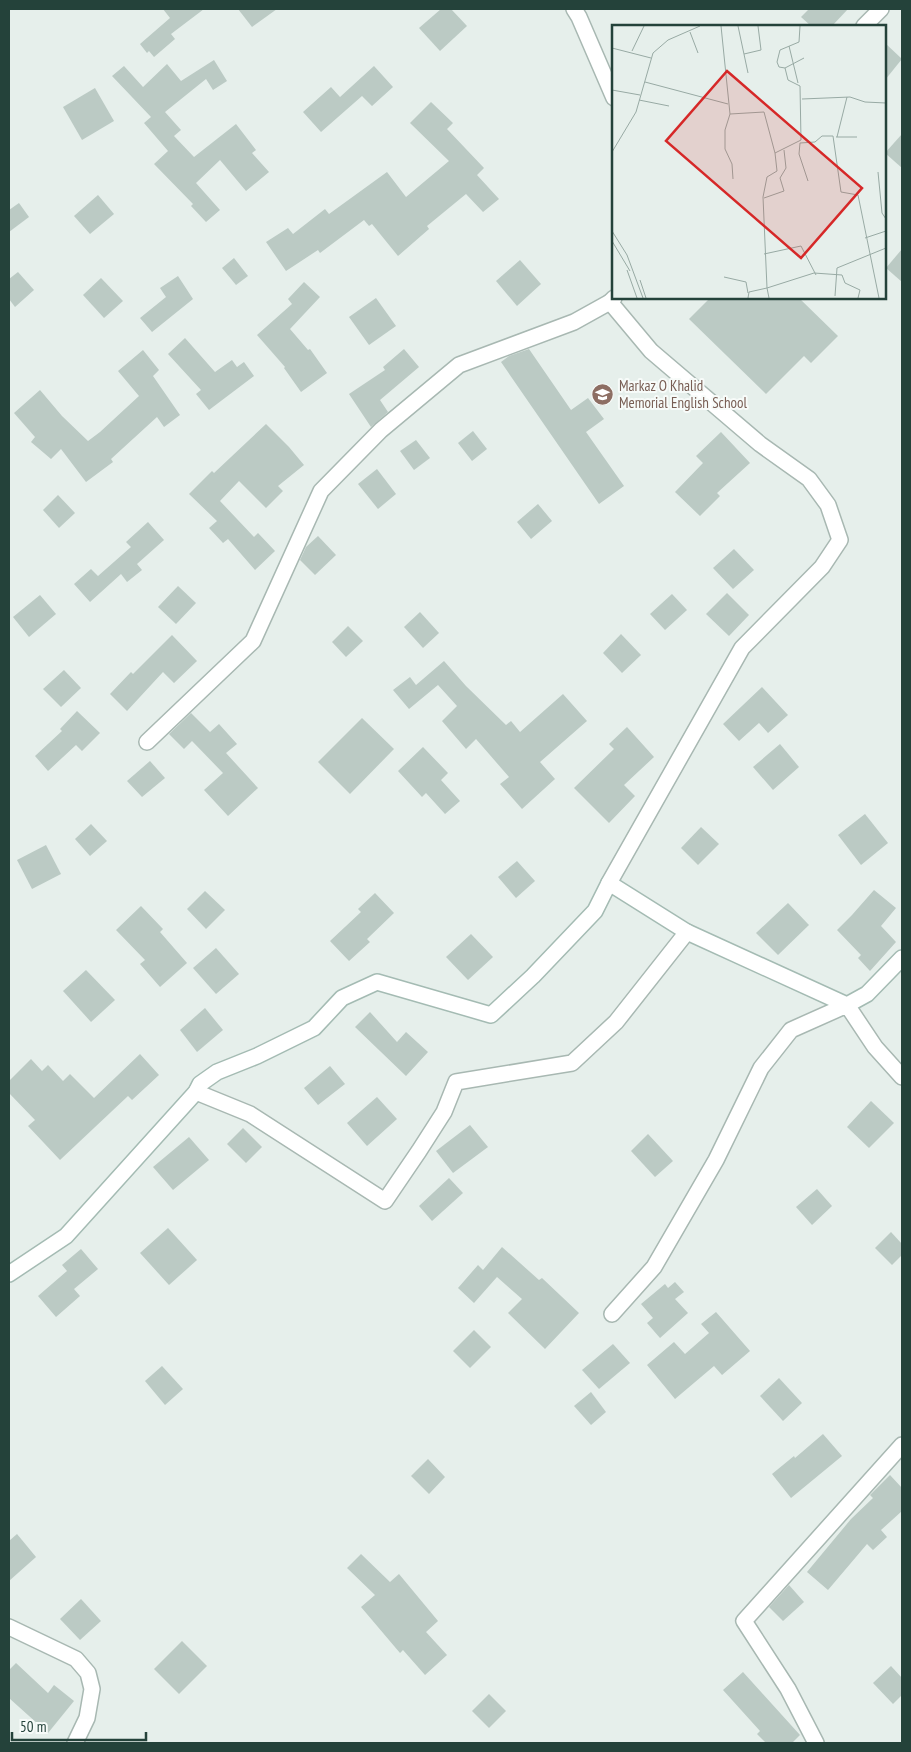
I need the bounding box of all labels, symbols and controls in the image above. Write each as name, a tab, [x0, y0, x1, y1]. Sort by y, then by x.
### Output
inset map	[612, 25, 886, 299]
place label: Markaz O Khalid Memorial English School	[619, 376, 747, 412]
school or university icon: Markaz O Khalid Memorial English School	[591, 383, 615, 407]
scale bar	[12, 1710, 146, 1742]
text: 50 m	[20, 1717, 46, 1736]

